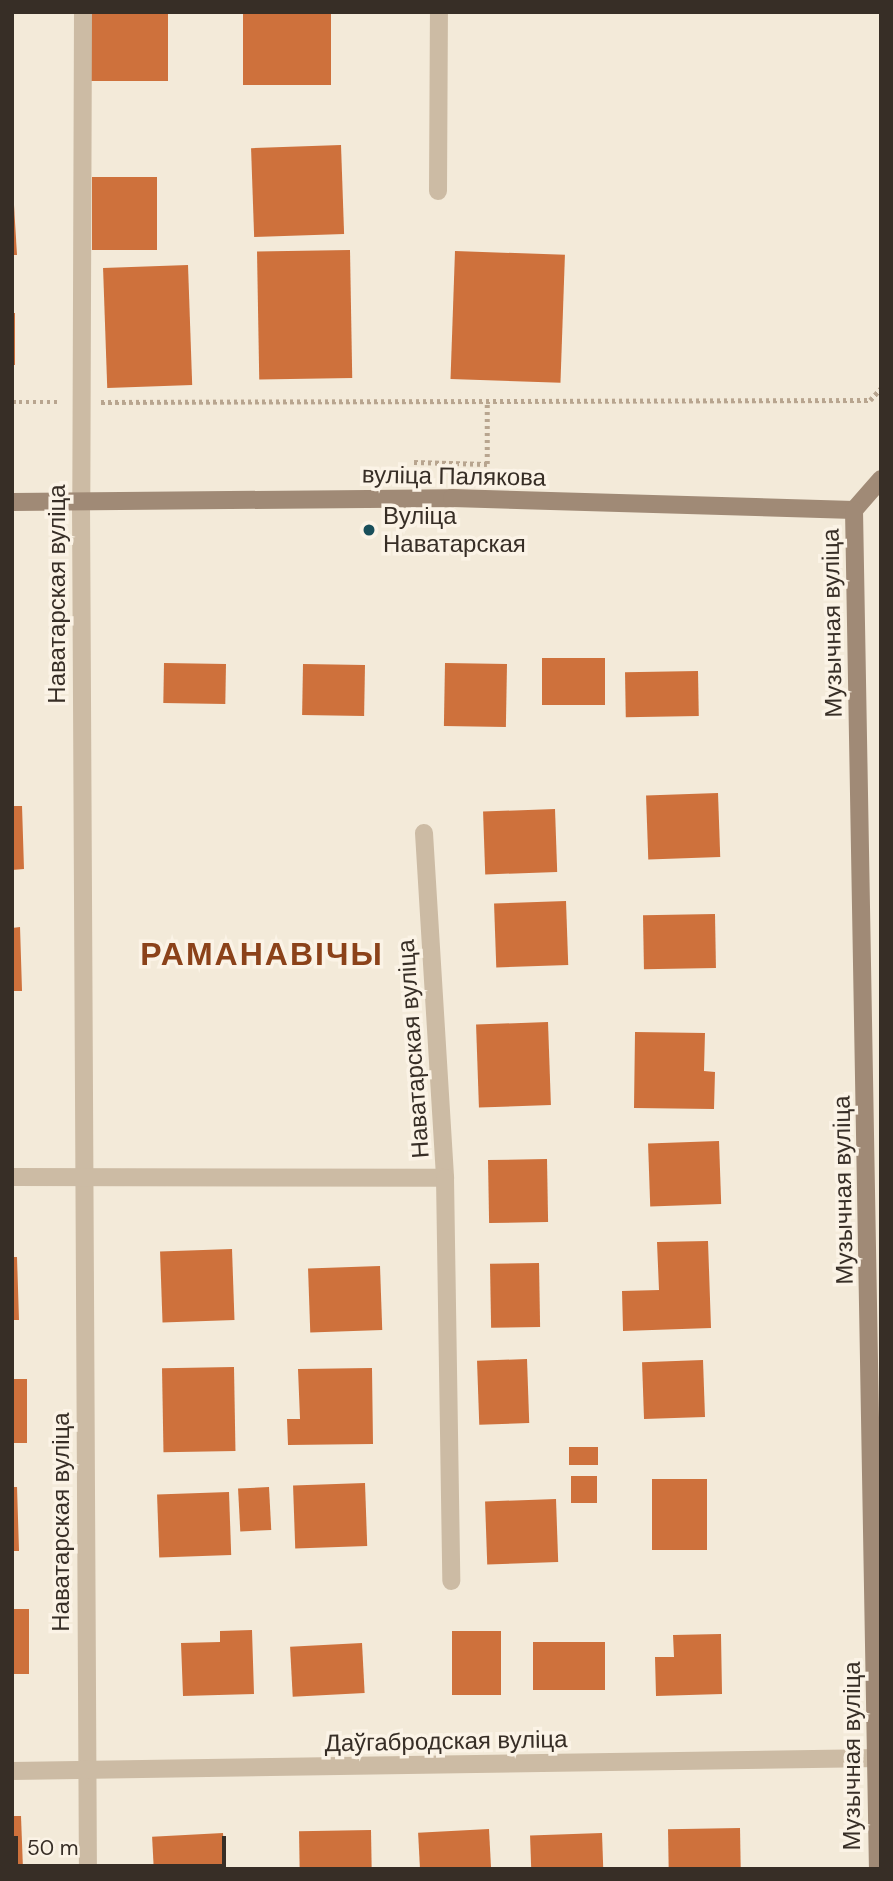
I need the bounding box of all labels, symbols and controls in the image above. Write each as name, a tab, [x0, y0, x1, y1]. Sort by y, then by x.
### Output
street label: вуліца Палякова	[362, 460, 546, 492]
street label: Наватарская вуліца	[43, 484, 71, 704]
place label: Вуліца Наватарская	[383, 502, 526, 558]
marker: Вуліца Наватарская	[361, 522, 377, 538]
street label: Музычная вуліца	[816, 528, 848, 718]
district label: РАМАНАВІЧЫ	[142, 935, 382, 973]
street label: Наватарская вуліца	[391, 939, 435, 1159]
street label: Музычная вуліца	[827, 1095, 859, 1285]
street label: Наватарская вуліца	[47, 1412, 75, 1632]
street label: Музычная вуліца	[838, 1661, 866, 1851]
street label: Даўгабродская вуліца	[324, 1724, 568, 1758]
scale bar	[18, 1822, 229, 1866]
text: 50 m	[27, 1834, 78, 1862]

